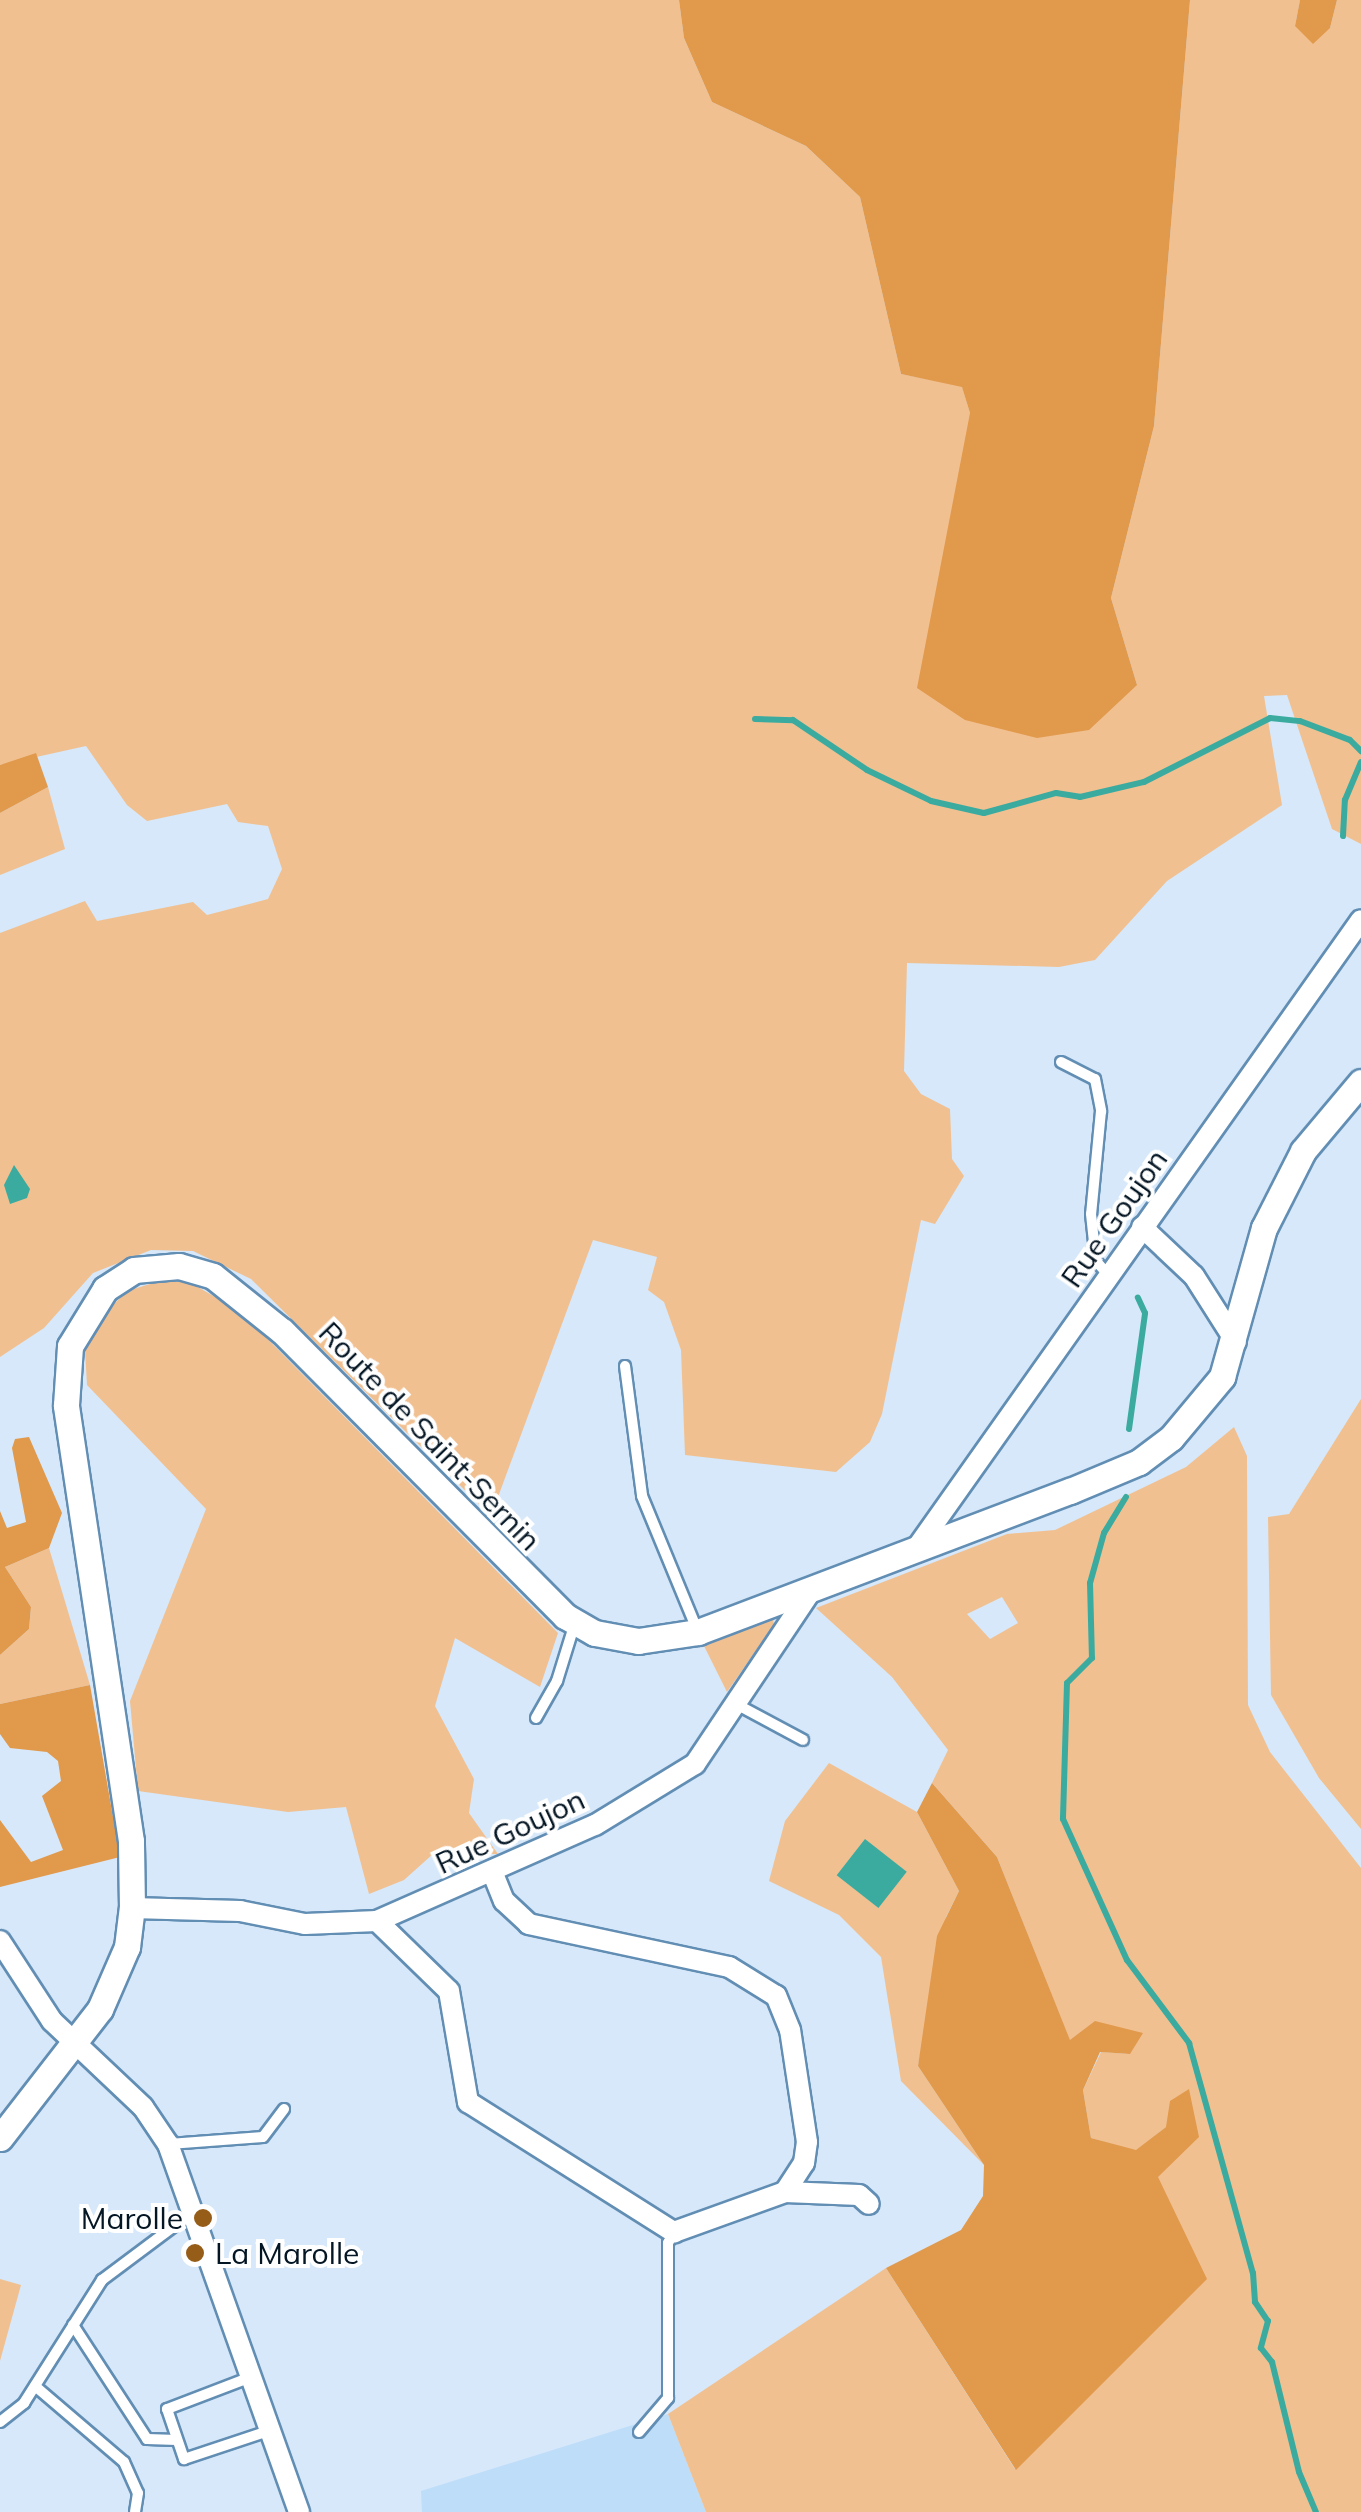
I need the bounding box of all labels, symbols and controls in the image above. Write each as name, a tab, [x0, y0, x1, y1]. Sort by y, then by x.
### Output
street label: Rue Goujon	[1053, 1142, 1175, 1294]
street label: Route de Saint-Sernin	[312, 1314, 548, 1558]
street label: Rue Goujon	[430, 1781, 590, 1881]
place label: Marolle	[81, 2200, 183, 2236]
marker: Marolle	[192, 2207, 214, 2229]
place label: La Marolle	[215, 2235, 359, 2271]
marker: La Marolle	[184, 2242, 206, 2264]

